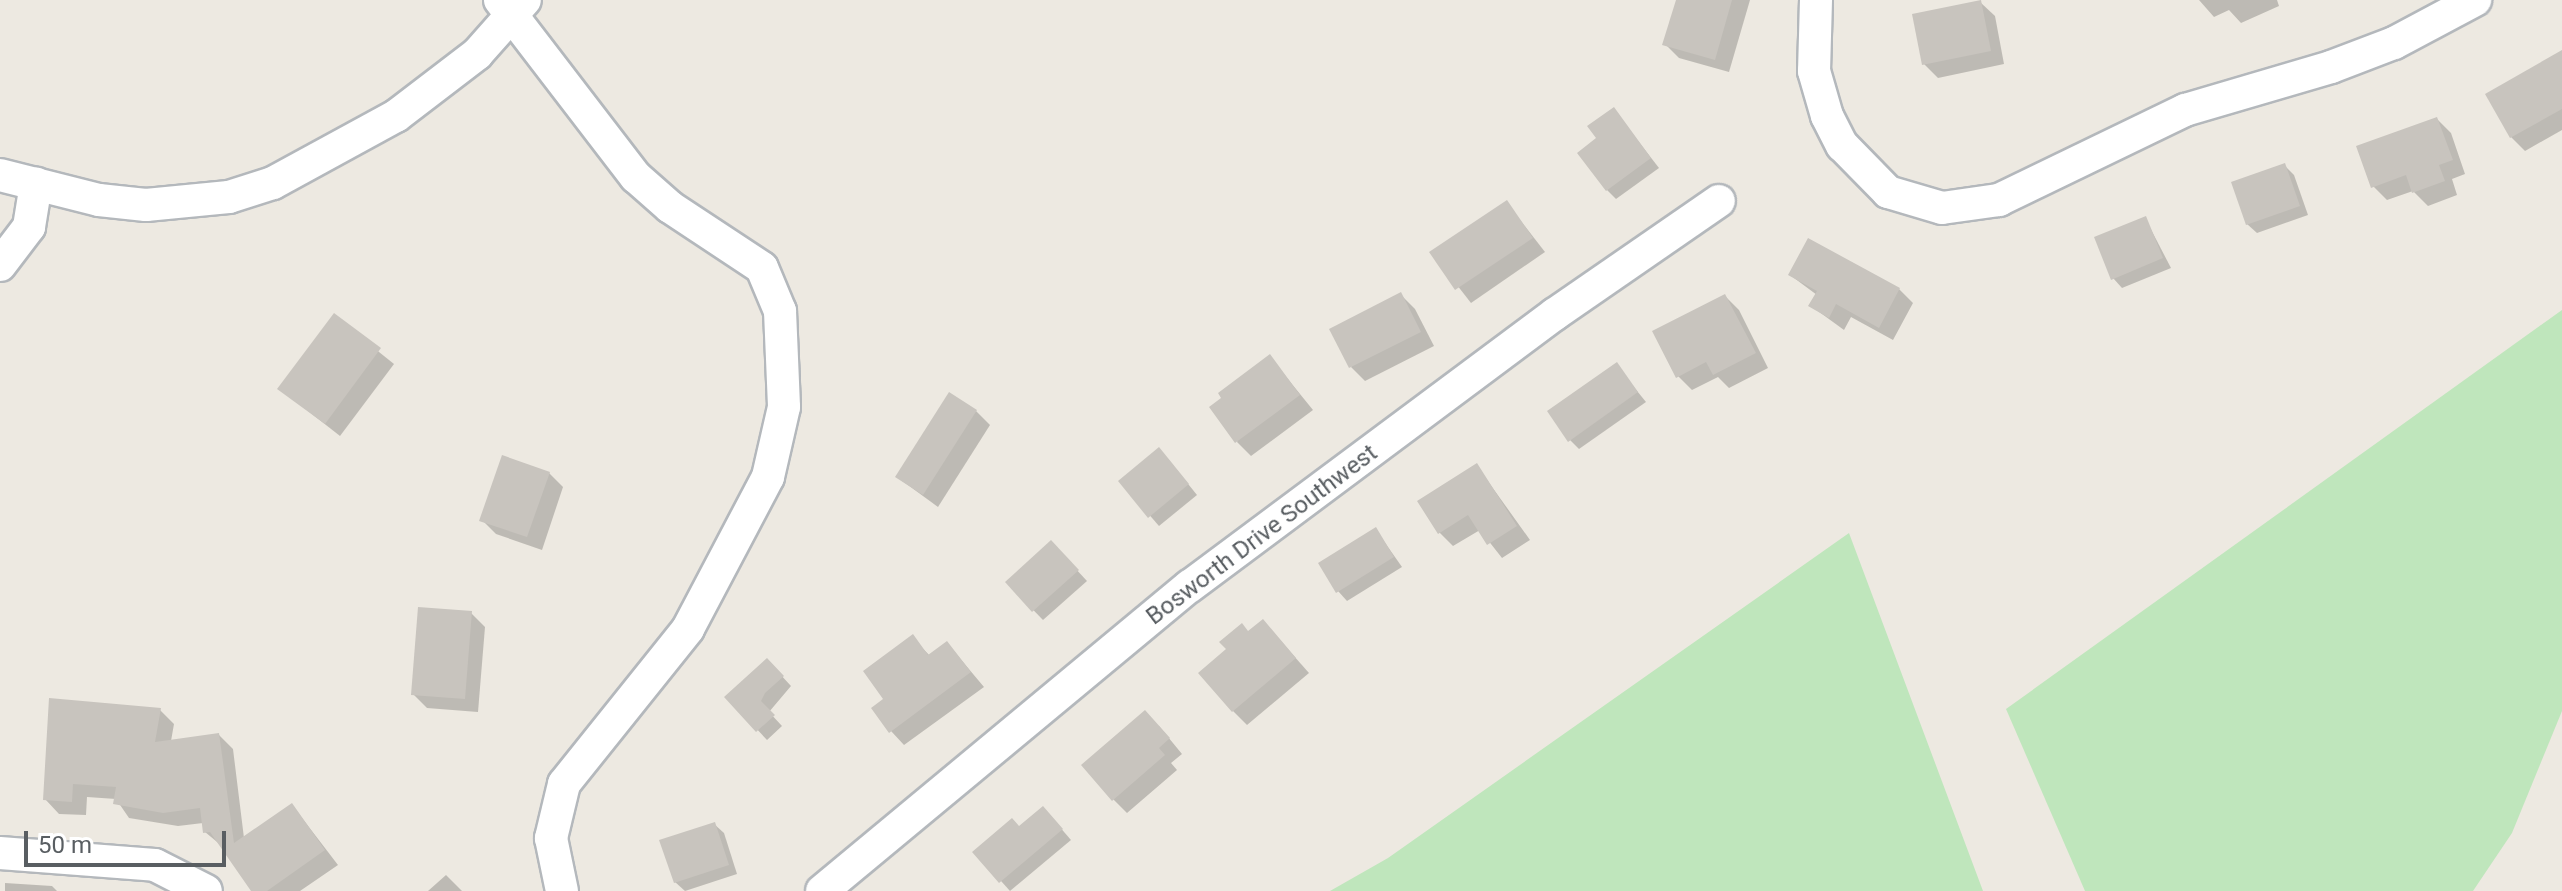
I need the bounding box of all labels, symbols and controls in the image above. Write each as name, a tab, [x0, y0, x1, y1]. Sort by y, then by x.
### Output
street label: Bosworth Drive Southwest	[1141, 439, 1383, 631]
scale bar	[28, 815, 230, 865]
text: 50 m	[38, 831, 92, 859]

